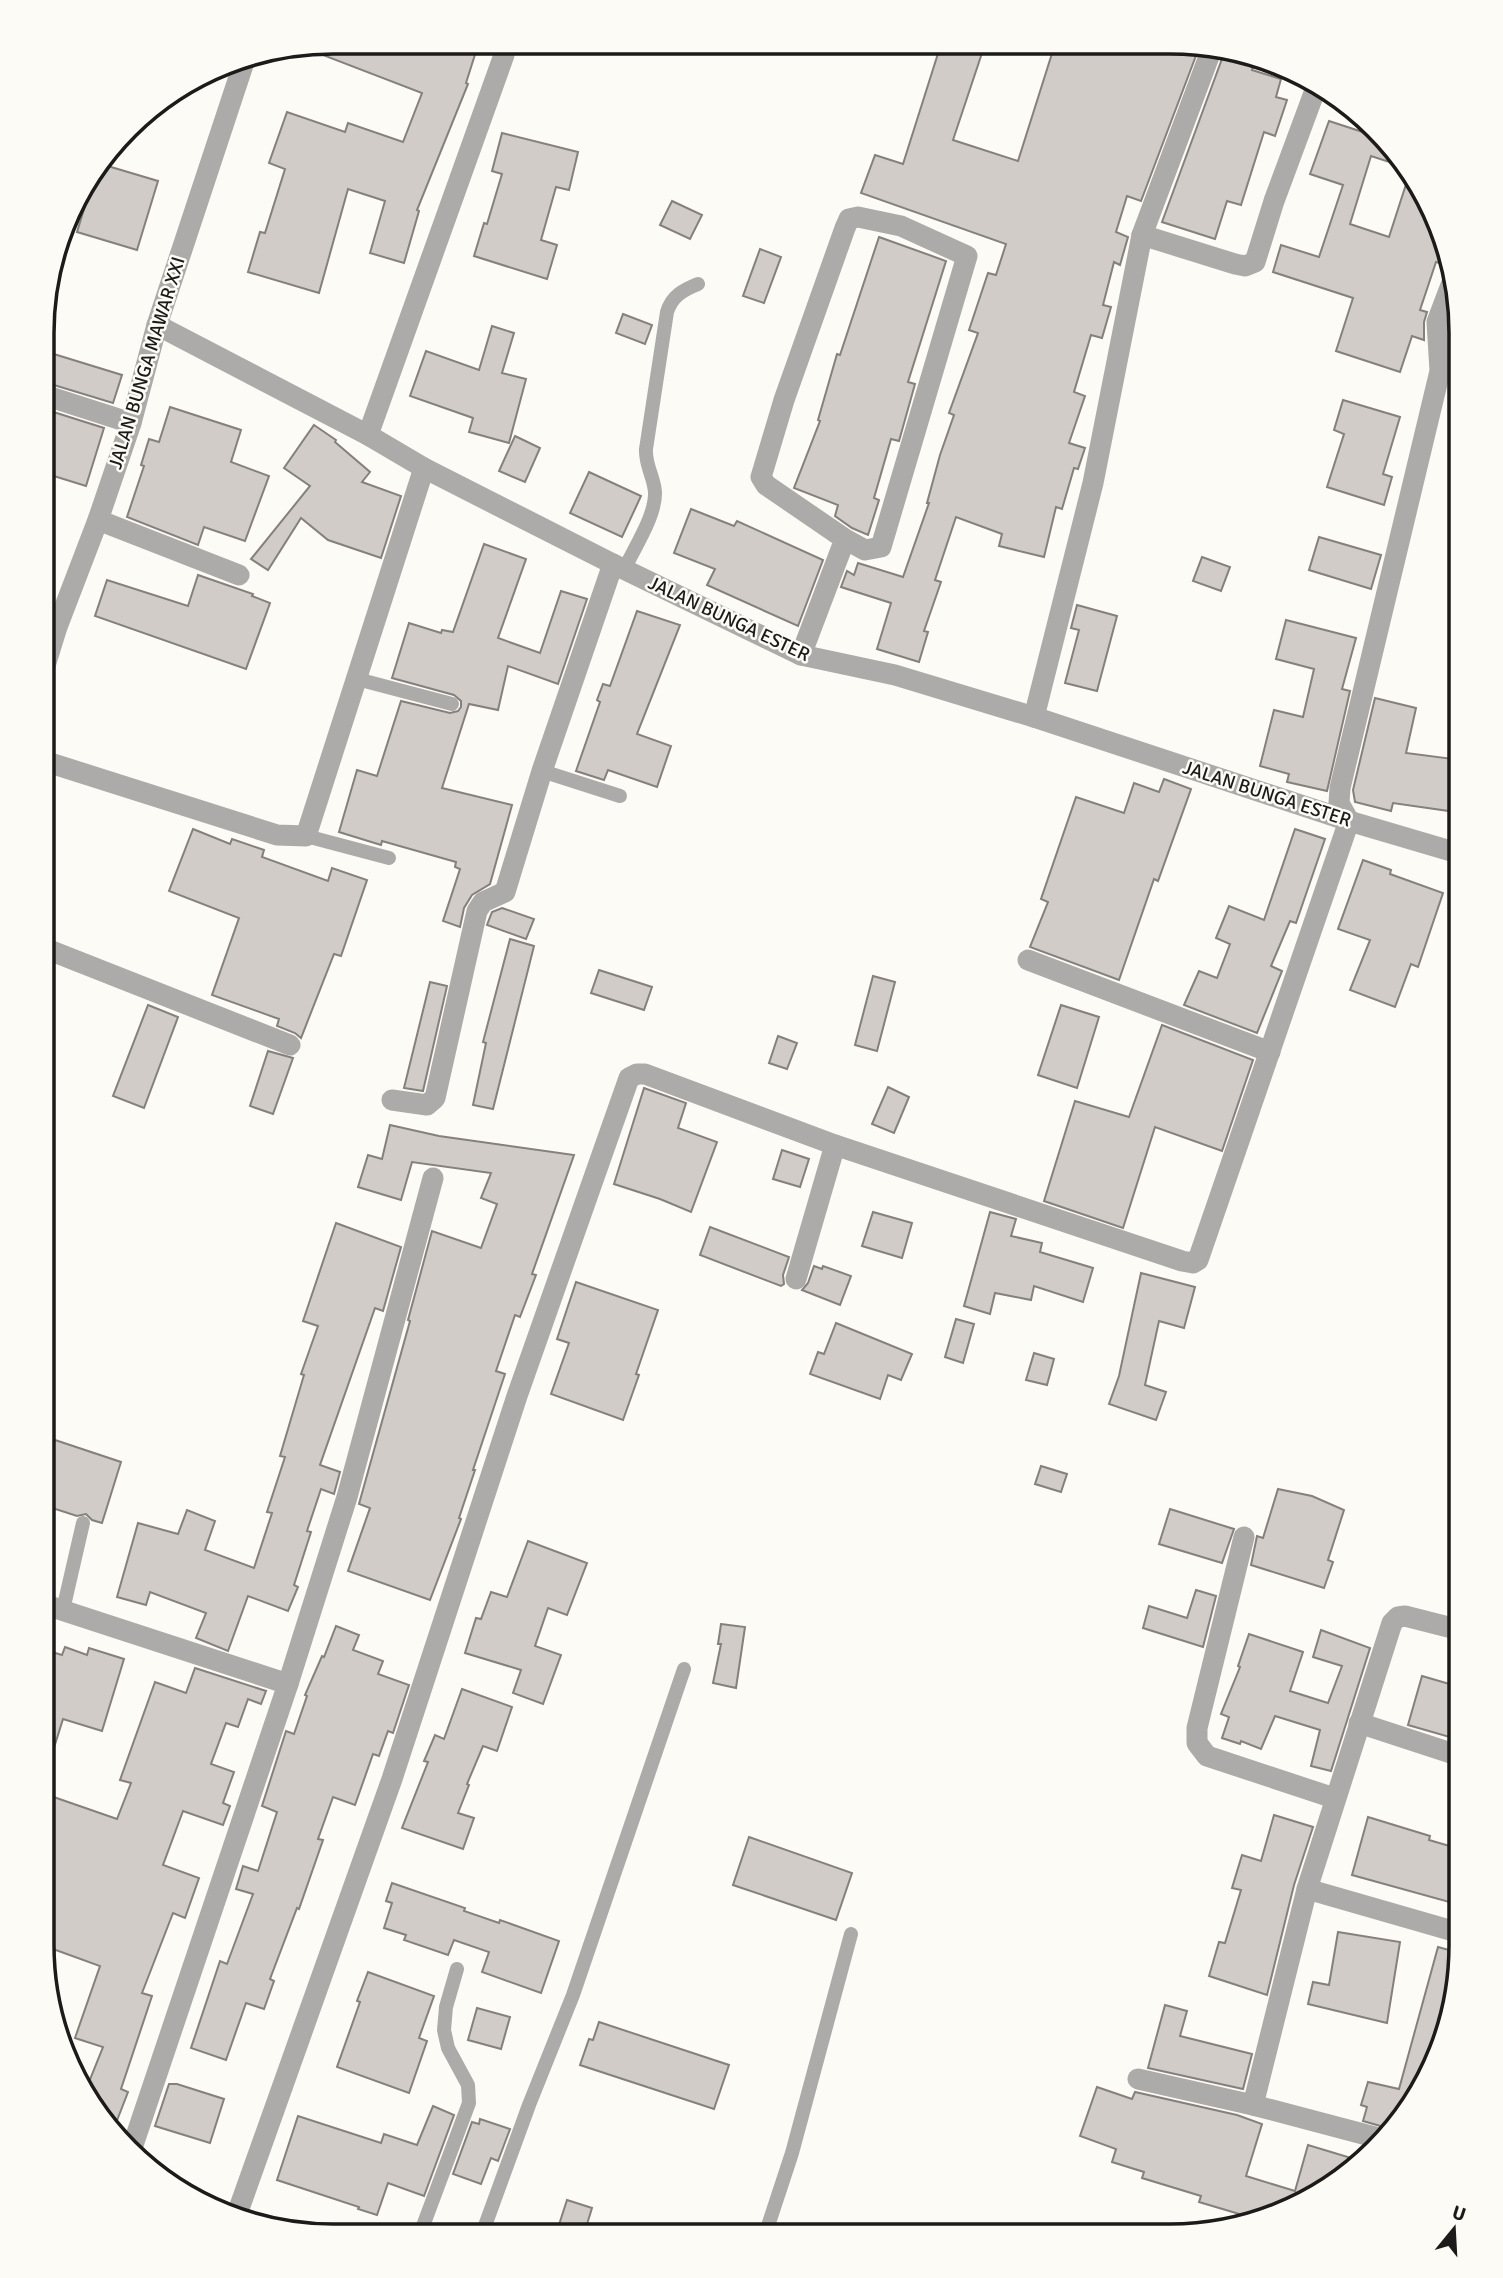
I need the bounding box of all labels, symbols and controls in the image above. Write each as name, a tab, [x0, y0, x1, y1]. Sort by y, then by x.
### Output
street label: JALAN BUNGA MAWAR XXI	[103, 254, 191, 472]
street label: JALAN BUNGA ESTER	[644, 571, 814, 667]
street label: JALAN BUNGA ESTER	[1180, 755, 1354, 833]
north arrow	[1419, 2194, 1489, 2264]
text: U	[1449, 2200, 1469, 2227]

